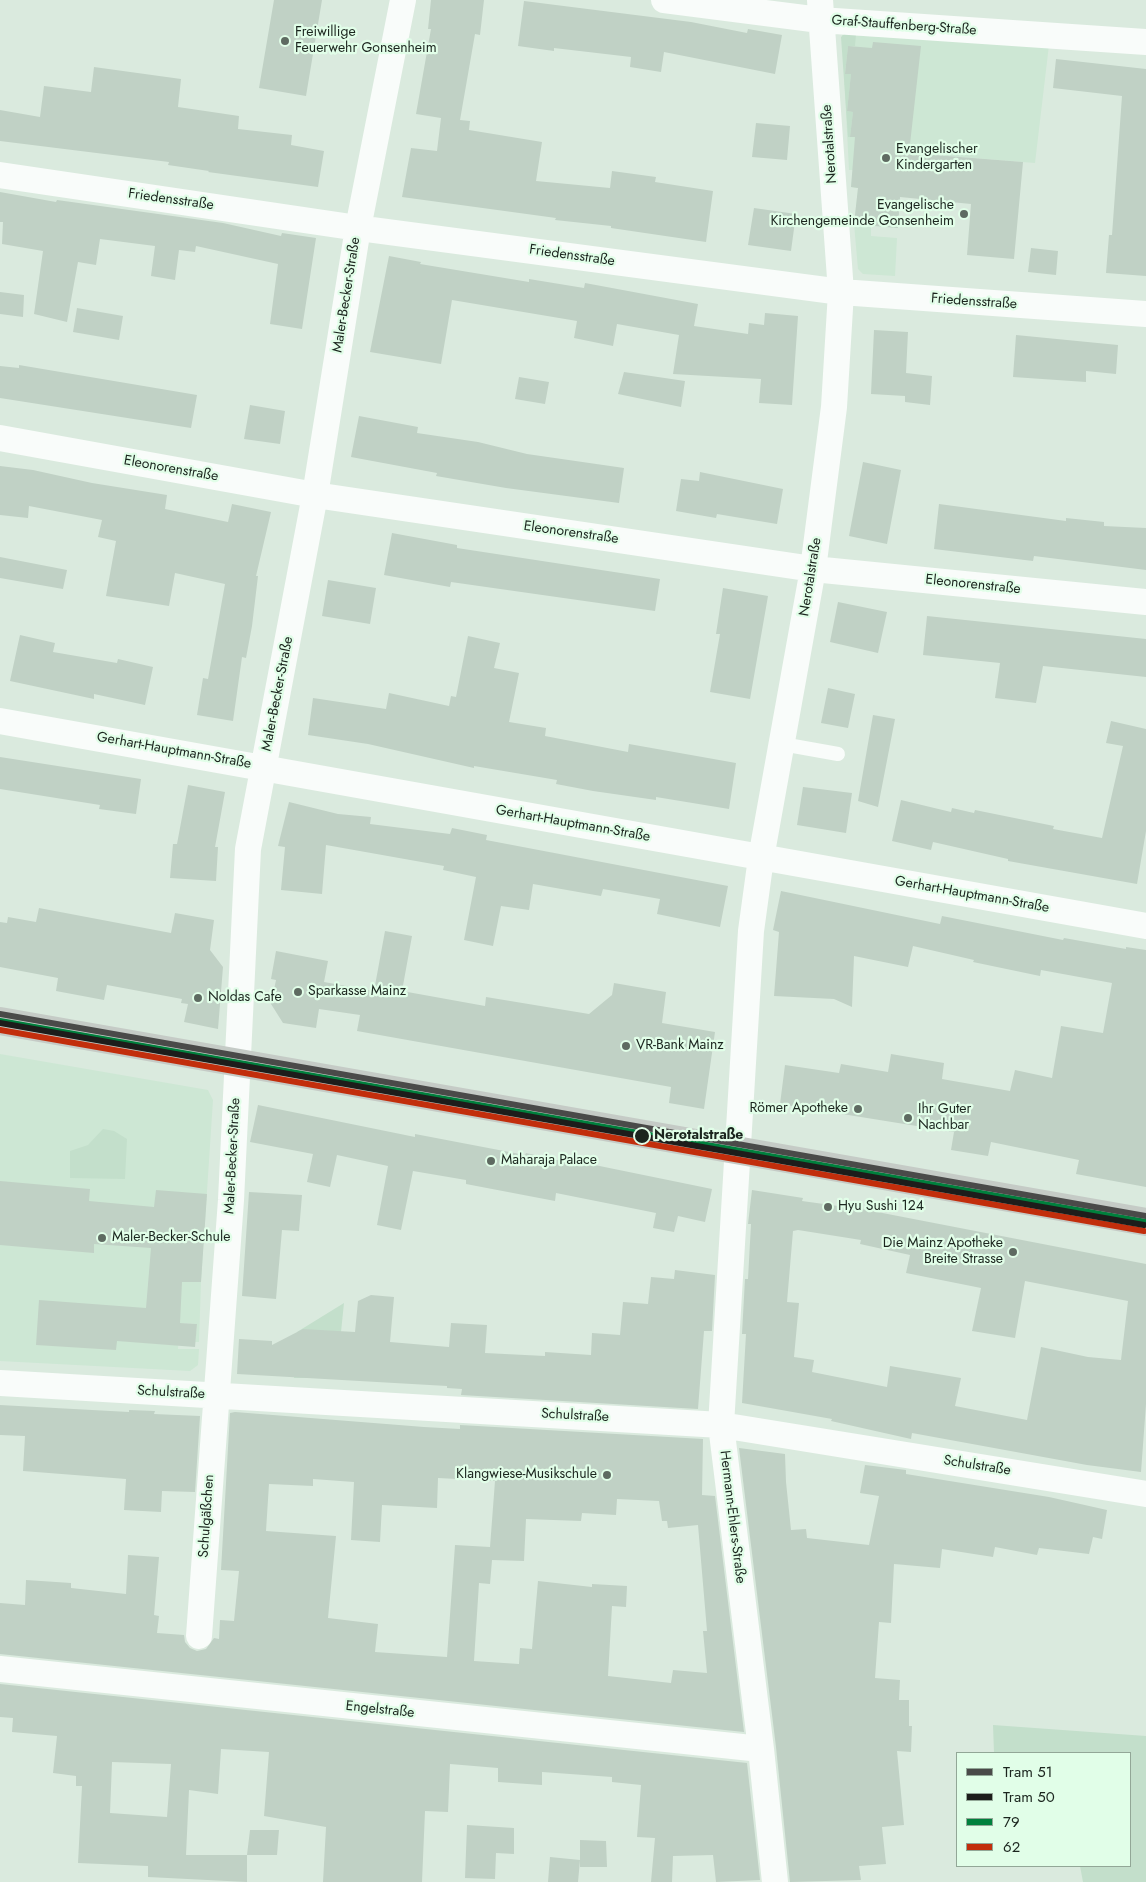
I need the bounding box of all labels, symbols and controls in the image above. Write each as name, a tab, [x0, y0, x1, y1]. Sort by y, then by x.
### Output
street label: Graf-Stauffenberg-Straße	[831, 13, 977, 39]
place label: Freiwillige Feuerwehr Gonsenheim	[295, 25, 437, 58]
marker: Freiwillige Feuerwehr Gonsenheim	[279, 35, 291, 47]
street label: Nerotalstraße	[819, 104, 841, 184]
place label: Evangelischer Kindergarten	[896, 142, 978, 174]
marker: Evangelischer Kindergarten	[880, 152, 892, 164]
street label: Friedensstraße	[127, 186, 215, 214]
place label: Evangelische Kirchengemeinde Gonsenheim	[770, 198, 954, 230]
marker: Evangelische Kirchengemeinde Gonsenheim	[958, 208, 970, 220]
street label: Maler-Becker-Straße	[330, 236, 364, 354]
street label: Friedensstraße	[528, 242, 616, 270]
street label: Friedensstraße	[930, 291, 1018, 313]
street label: Eleonorenstraße	[122, 452, 220, 486]
street label: Eleonorenstraße	[523, 518, 619, 548]
street label: Nerotalstraße	[797, 537, 825, 617]
street label: Eleonorenstraße	[925, 572, 1021, 598]
street label: Maler-Becker-Straße	[259, 635, 297, 753]
street label: Gerhart-Hauptmann-Straße	[95, 729, 253, 773]
street label: Gerhart-Hauptmann-Straße	[494, 802, 652, 846]
street label: Gerhart-Hauptmann-Straße	[893, 873, 1051, 917]
place label: Sparkasse Mainz	[308, 984, 406, 1000]
marker: Sparkasse Mainz	[292, 986, 304, 998]
place label: Noldas Cafe	[208, 990, 282, 1006]
marker: Noldas Cafe	[192, 992, 204, 1004]
place label: VR-Bank Mainz	[636, 1038, 724, 1054]
marker: VR-Bank Mainz	[620, 1040, 632, 1052]
street label: Maler-Becker-Straße	[222, 1097, 244, 1215]
place label: Römer Apotheke	[749, 1101, 848, 1117]
place label: Ihr Guter Nachbar	[918, 1102, 971, 1134]
marker: Römer Apotheke	[852, 1103, 864, 1115]
marker: Ihr Guter Nachbar	[902, 1112, 914, 1124]
marker: Nerotalstraße	[633, 1127, 651, 1145]
place label: Nerotalstraße	[654, 1128, 743, 1144]
place label: Maharaja Palace	[501, 1153, 597, 1169]
marker: Maharaja Palace	[485, 1155, 497, 1167]
place label: Hyu Sushi 124	[838, 1199, 924, 1215]
marker: Hyu Sushi 124	[822, 1201, 834, 1213]
place label: Maler-Becker-Schule	[112, 1230, 230, 1246]
marker: Maler-Becker-Schule	[96, 1232, 108, 1244]
place label: Die Mainz Apotheke Breite Strasse	[883, 1236, 1003, 1268]
marker: Die Mainz Apotheke Breite Strasse	[1007, 1246, 1019, 1258]
street label: Schulstraße	[137, 1383, 205, 1403]
street label: Schulstraße	[541, 1406, 609, 1426]
street label: Hermann-Ehlers-Straße	[716, 1450, 748, 1584]
street label: Schulstraße	[942, 1452, 1012, 1480]
place label: Klangwiese-Musikschule	[456, 1467, 597, 1483]
marker: Klangwiese-Musikschule	[601, 1469, 613, 1481]
street label: Schulgäßchen	[196, 1474, 218, 1558]
street label: Engelstraße	[345, 1698, 415, 1722]
legend	[956, 1752, 1131, 1867]
text: Tram 51	[1003, 1761, 1053, 1783]
text: Tram 50	[1003, 1786, 1055, 1808]
text: 79	[1003, 1811, 1020, 1833]
text: 62	[1003, 1836, 1020, 1858]

